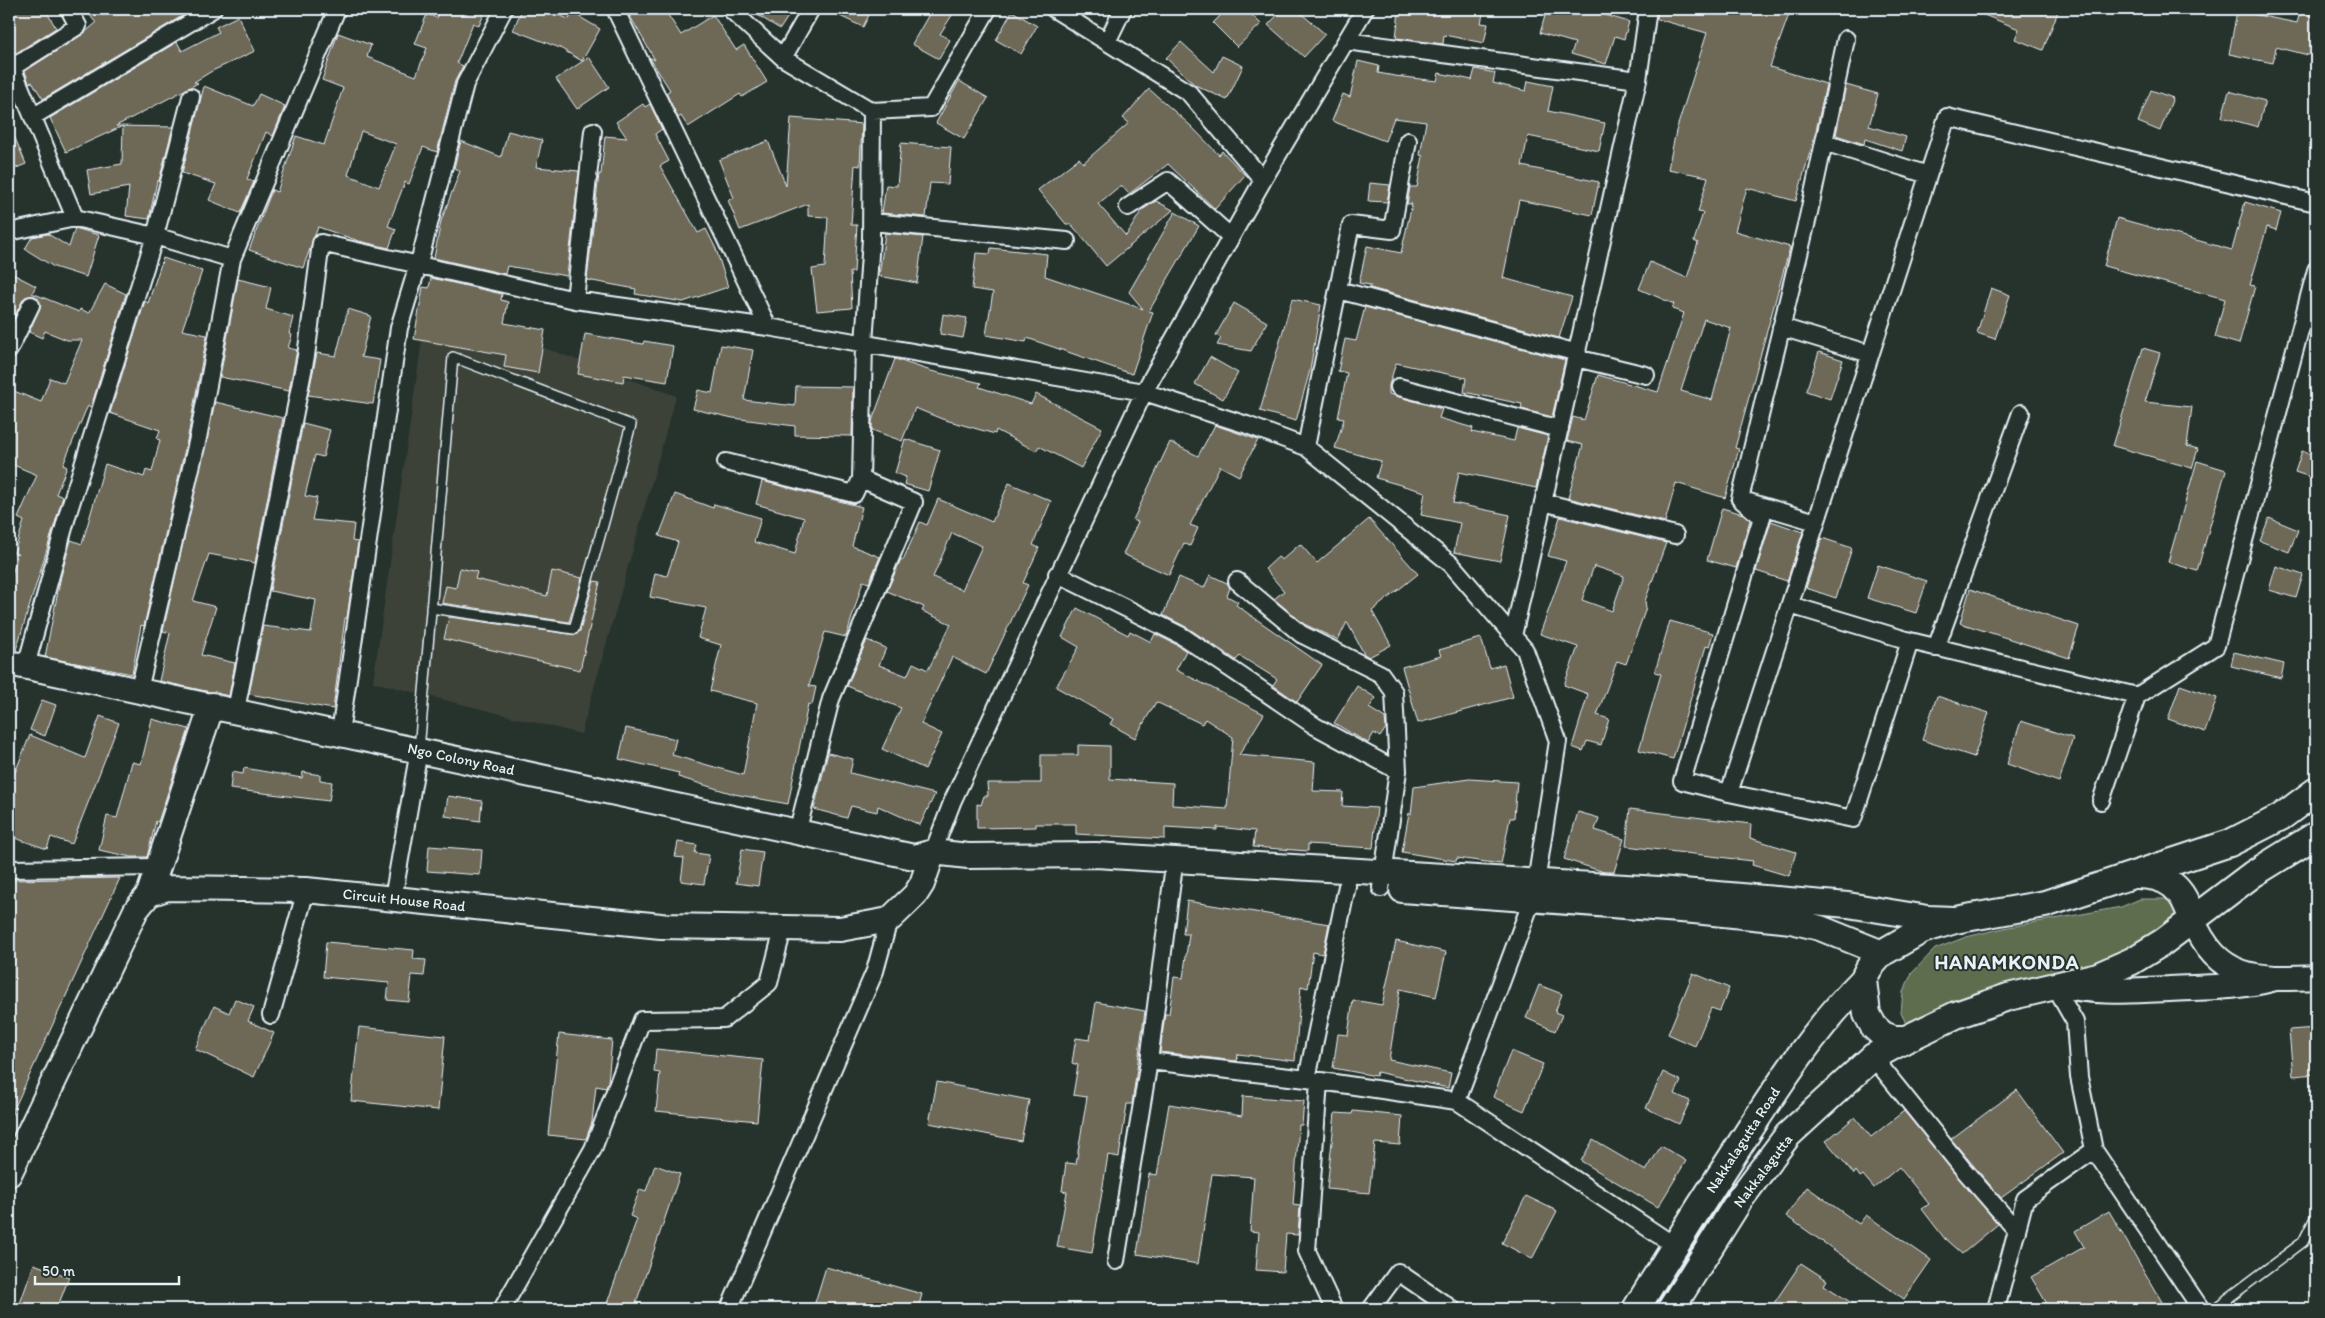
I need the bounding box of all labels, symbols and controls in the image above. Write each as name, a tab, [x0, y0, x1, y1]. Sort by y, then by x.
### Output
street label: Ngo Colony Road	[406, 739, 516, 779]
street label: Circuit House Road	[342, 885, 466, 915]
district label: HANAMKONDA	[1935, 950, 2079, 974]
street label: Nakkalagutta Road	[1702, 1084, 1784, 1196]
street label: Nakkalagutta	[1730, 1131, 1796, 1211]
scale bar	[35, 1253, 179, 1285]
text: 50 m	[42, 1262, 75, 1280]

